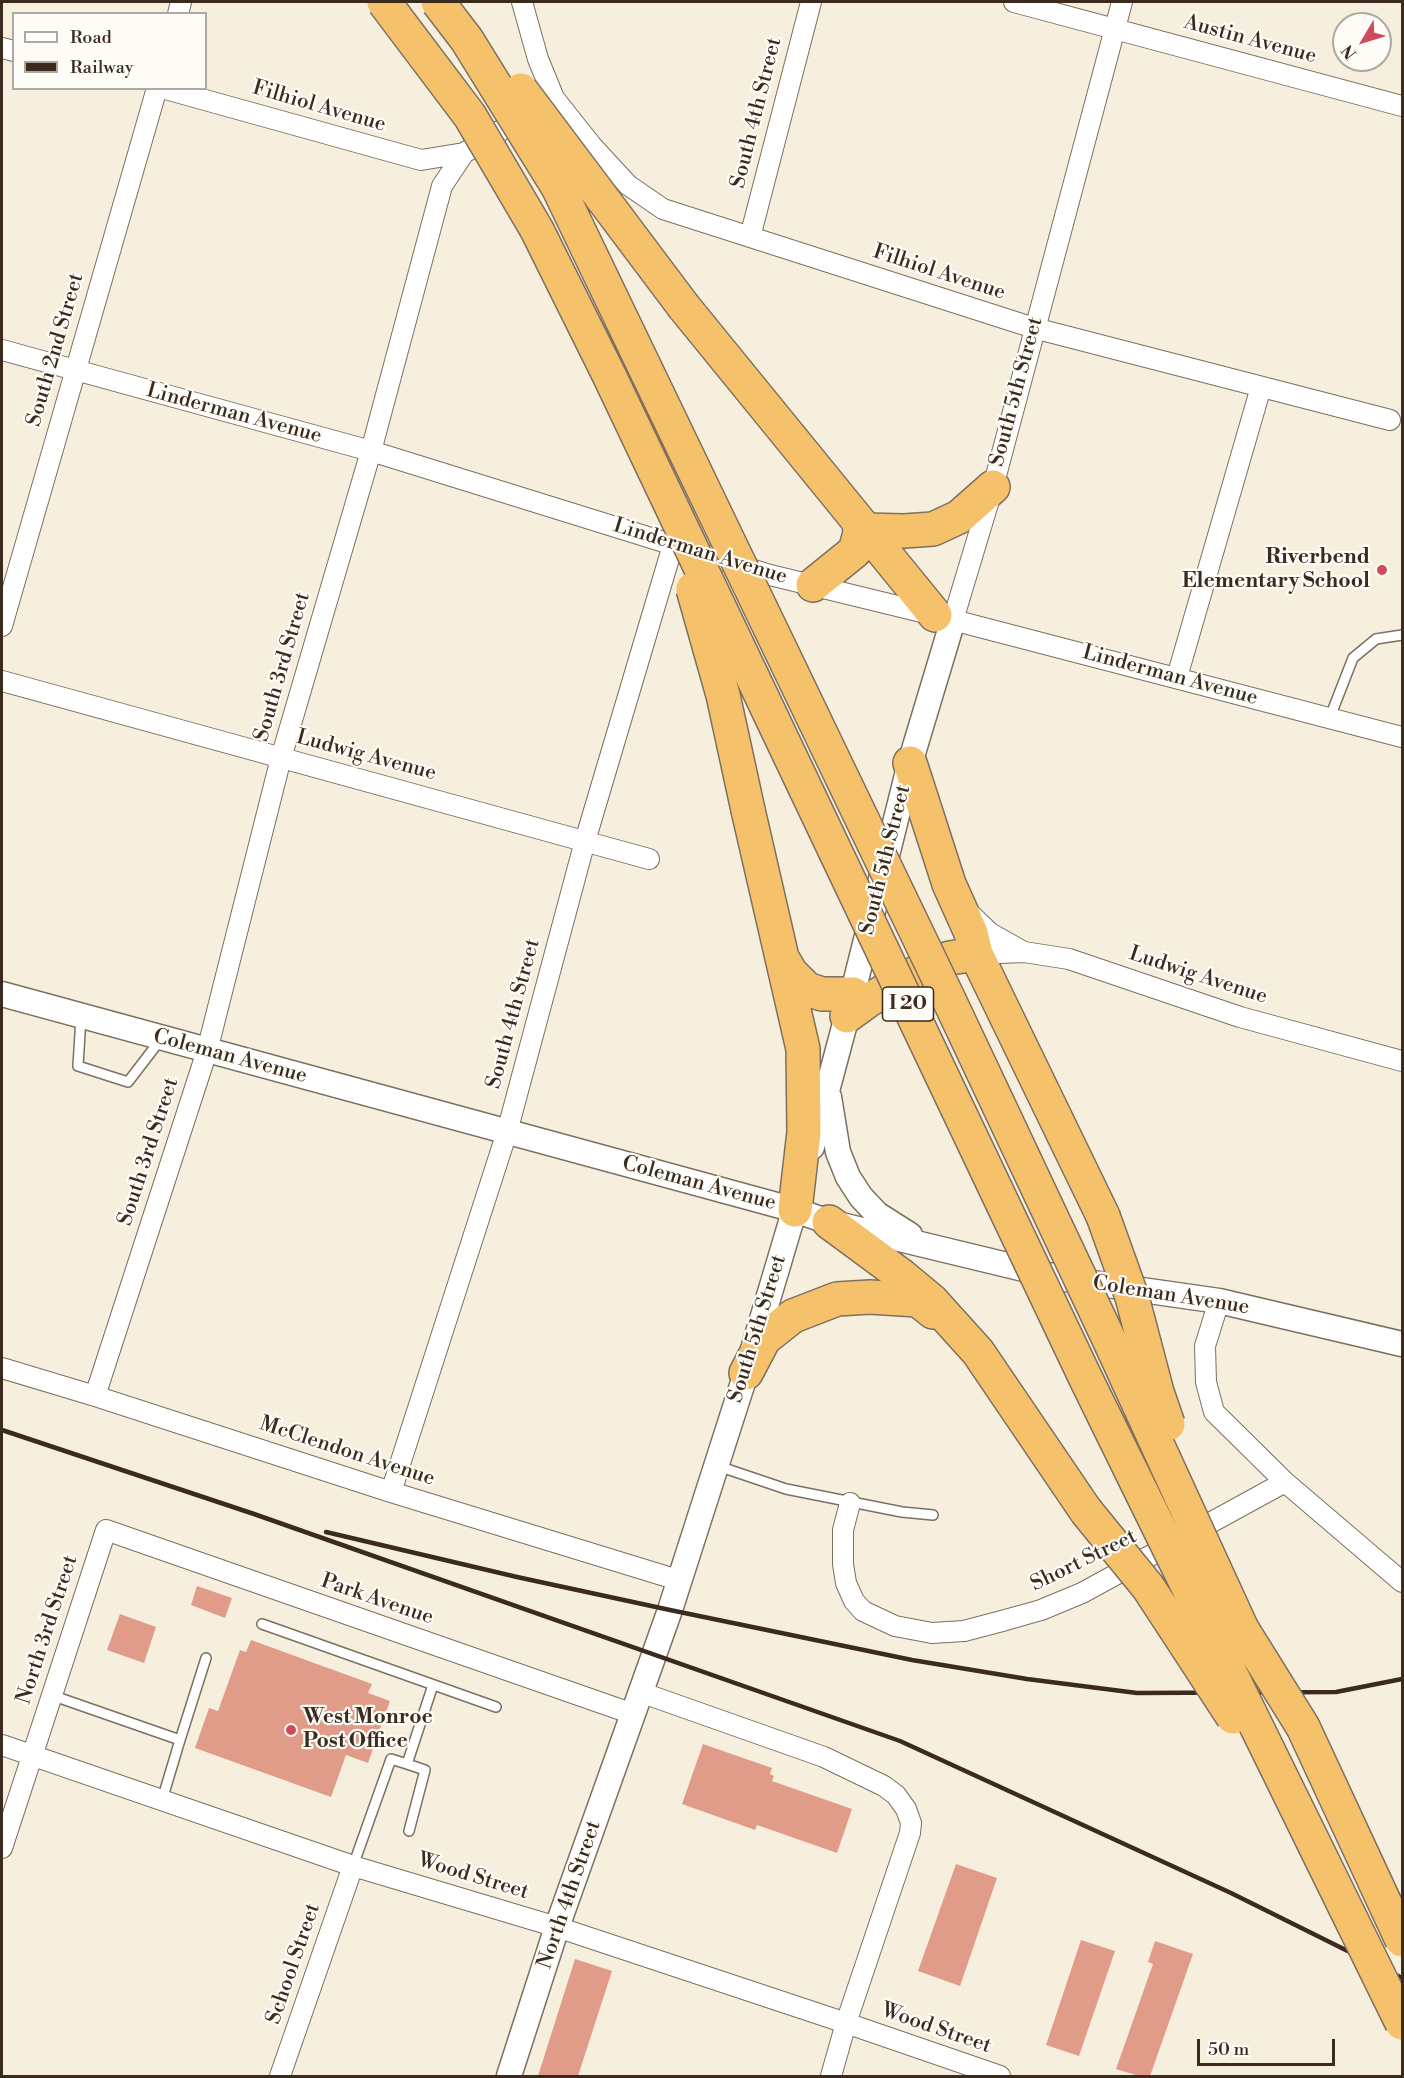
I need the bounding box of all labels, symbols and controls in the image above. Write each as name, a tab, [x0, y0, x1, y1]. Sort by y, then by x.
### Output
street label: Austin Avenue	[1181, 10, 1319, 70]
legend	[12, 12, 207, 90]
north arrow	[1332, 12, 1392, 72]
text: Road	[70, 26, 112, 49]
street label: South 4th Street	[726, 35, 788, 191]
text: N	[1338, 41, 1361, 63]
text: Railway	[70, 56, 133, 79]
street label: Filhiol Avenue	[249, 76, 389, 138]
street label: Filhiol Avenue	[870, 240, 1008, 306]
street label: South 2nd Street	[22, 271, 90, 429]
street label: South 5th Street	[985, 315, 1049, 469]
street label: Linderman Avenue	[144, 378, 324, 450]
street label: Linderman Avenue	[610, 514, 790, 590]
place label: Riverbend Elementary School	[1182, 545, 1370, 595]
marker: Riverbend Elementary School	[1375, 563, 1389, 577]
street label: South 3rd Street	[250, 589, 316, 745]
street label: Linderman Avenue	[1080, 640, 1260, 712]
street label: Ludwig Avenue	[293, 725, 439, 787]
street label: South 5th Street	[855, 782, 917, 938]
street label: South 4th Street	[482, 936, 546, 1092]
street label: Ludwig Avenue	[1126, 942, 1270, 1010]
road number: I 20	[882, 987, 934, 1021]
street label: Coleman Avenue	[150, 1024, 310, 1090]
street label: South 3rd Street	[113, 1075, 185, 1229]
street label: Coleman Avenue	[619, 1151, 779, 1217]
street label: South 5th Street	[724, 1252, 792, 1406]
street label: Coleman Avenue	[1091, 1271, 1251, 1321]
street label: McClendon Avenue	[256, 1412, 438, 1492]
street label: Short Street	[1027, 1525, 1141, 1597]
street label: North 3rd Street	[12, 1552, 84, 1708]
street label: Park Avenue	[317, 1569, 437, 1631]
place label: West Monroe Post Office	[303, 1705, 433, 1755]
marker: West Monroe Post Office	[284, 1723, 298, 1737]
street label: North 4th Street	[533, 1817, 607, 1973]
street label: Wood Street	[415, 1848, 531, 1906]
street label: School Street	[262, 1900, 326, 2028]
street label: Wood Street	[878, 1998, 994, 2060]
scale bar	[1200, 2027, 1338, 2065]
text: 50 m	[1208, 2038, 1249, 2061]

